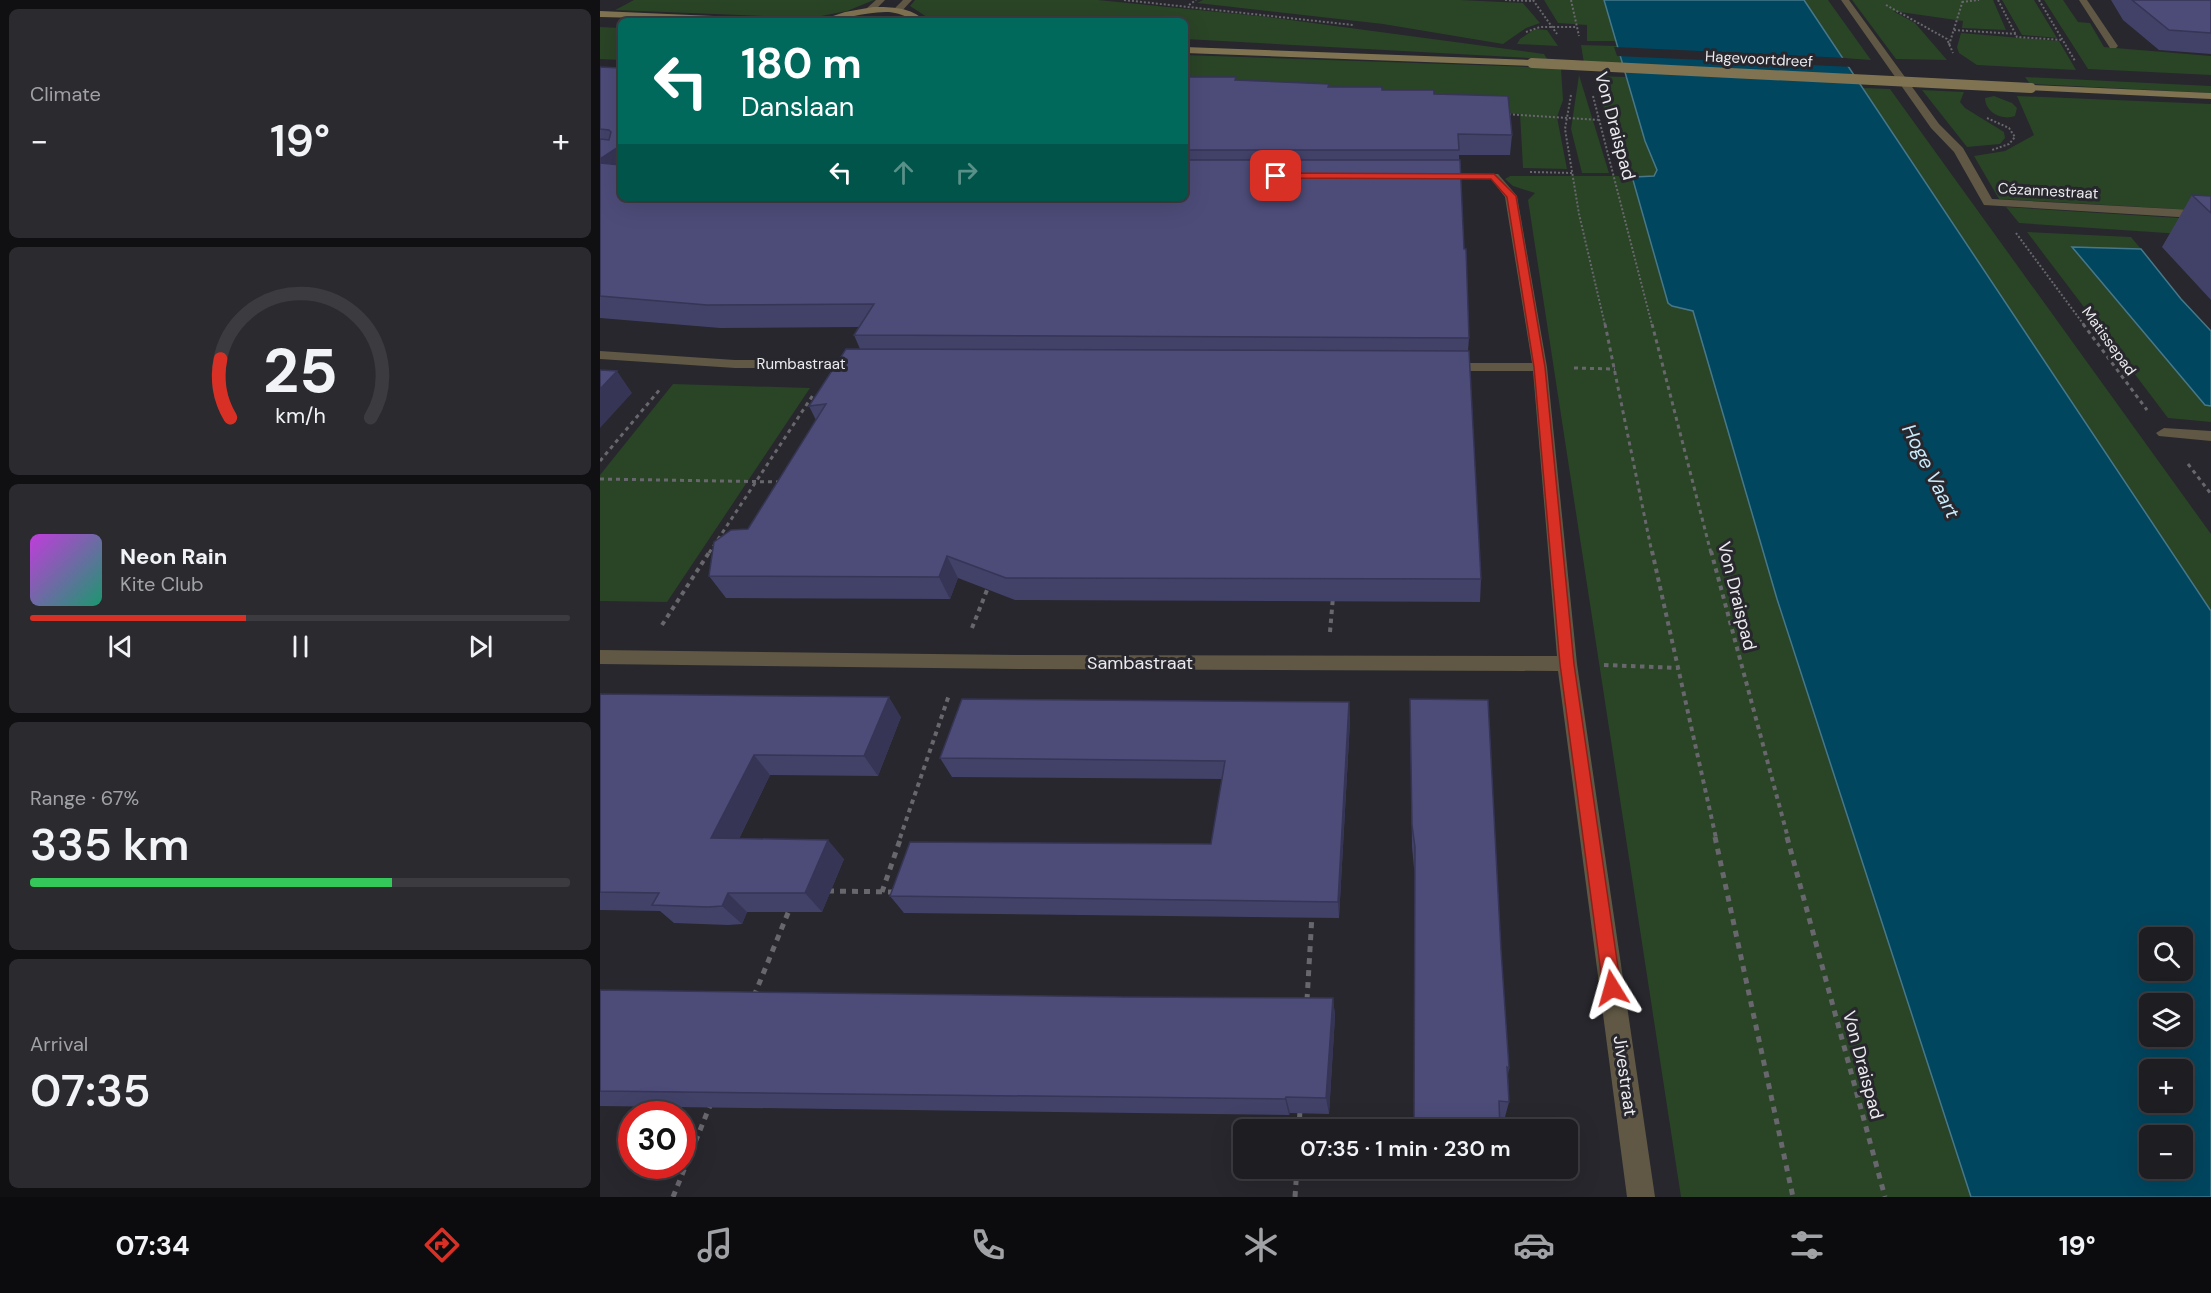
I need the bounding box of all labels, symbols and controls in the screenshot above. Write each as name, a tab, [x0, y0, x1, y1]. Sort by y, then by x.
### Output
text: 180 m	[741, 36, 862, 91]
icon: left	[642, 42, 720, 120]
street label: Hagevoortdreef	[1705, 46, 1813, 72]
street label: Von Draispad	[1589, 69, 1641, 183]
text: Climate	[30, 81, 101, 107]
text: Danslaan	[741, 89, 854, 124]
text: 19°	[270, 111, 330, 170]
text: −	[30, 119, 48, 162]
text: +	[552, 119, 570, 162]
pin	[1250, 150, 1301, 201]
icon: left	[824, 156, 857, 189]
icon: ahead	[887, 156, 920, 189]
icon: right	[950, 156, 983, 189]
icon: arrive	[1259, 159, 1292, 192]
street label: Cézannestraat	[1997, 178, 2099, 204]
street label: Matissepad	[2077, 303, 2141, 379]
text: 25	[263, 330, 337, 411]
street label: Rumbastraat	[756, 354, 846, 374]
text: km/h	[275, 402, 325, 430]
water label: Hoge Vaart	[1896, 419, 1966, 523]
street label: Von Draispad	[1712, 539, 1762, 653]
text: Neon Rain	[120, 542, 227, 571]
text: Kite Club	[120, 571, 204, 597]
icon: previous	[104, 630, 137, 663]
icon: pause	[284, 630, 317, 663]
icon: next	[464, 630, 497, 663]
street label: Sambastraat	[1087, 651, 1193, 675]
text: Range · 67%	[30, 785, 139, 811]
text: 335 km	[30, 815, 189, 874]
map controls	[2139, 927, 2193, 1179]
button: search	[2139, 927, 2193, 981]
position arrow	[1580, 956, 1644, 1020]
button: layers	[2139, 993, 2193, 1047]
street label: Von Draispad	[1837, 1008, 1889, 1122]
text: Arrival	[30, 1031, 88, 1057]
street label: Jivestraat	[1607, 1034, 1643, 1118]
button: +	[2139, 1059, 2193, 1113]
text: 07:35	[30, 1061, 151, 1120]
speed limit sign: 30	[618, 1101, 696, 1179]
button: −	[2139, 1125, 2193, 1179]
text: 07:35 · 1 min · 230 m	[1300, 1134, 1511, 1163]
icon: directions	[421, 1224, 463, 1266]
icon: music	[694, 1224, 736, 1266]
icon: phone	[967, 1224, 1009, 1266]
icon: climate	[1240, 1224, 1282, 1266]
icon: car	[1513, 1224, 1555, 1266]
icon: filters	[1786, 1224, 1828, 1266]
text: 07:34	[116, 1228, 190, 1263]
text: 19°	[2059, 1228, 2095, 1263]

